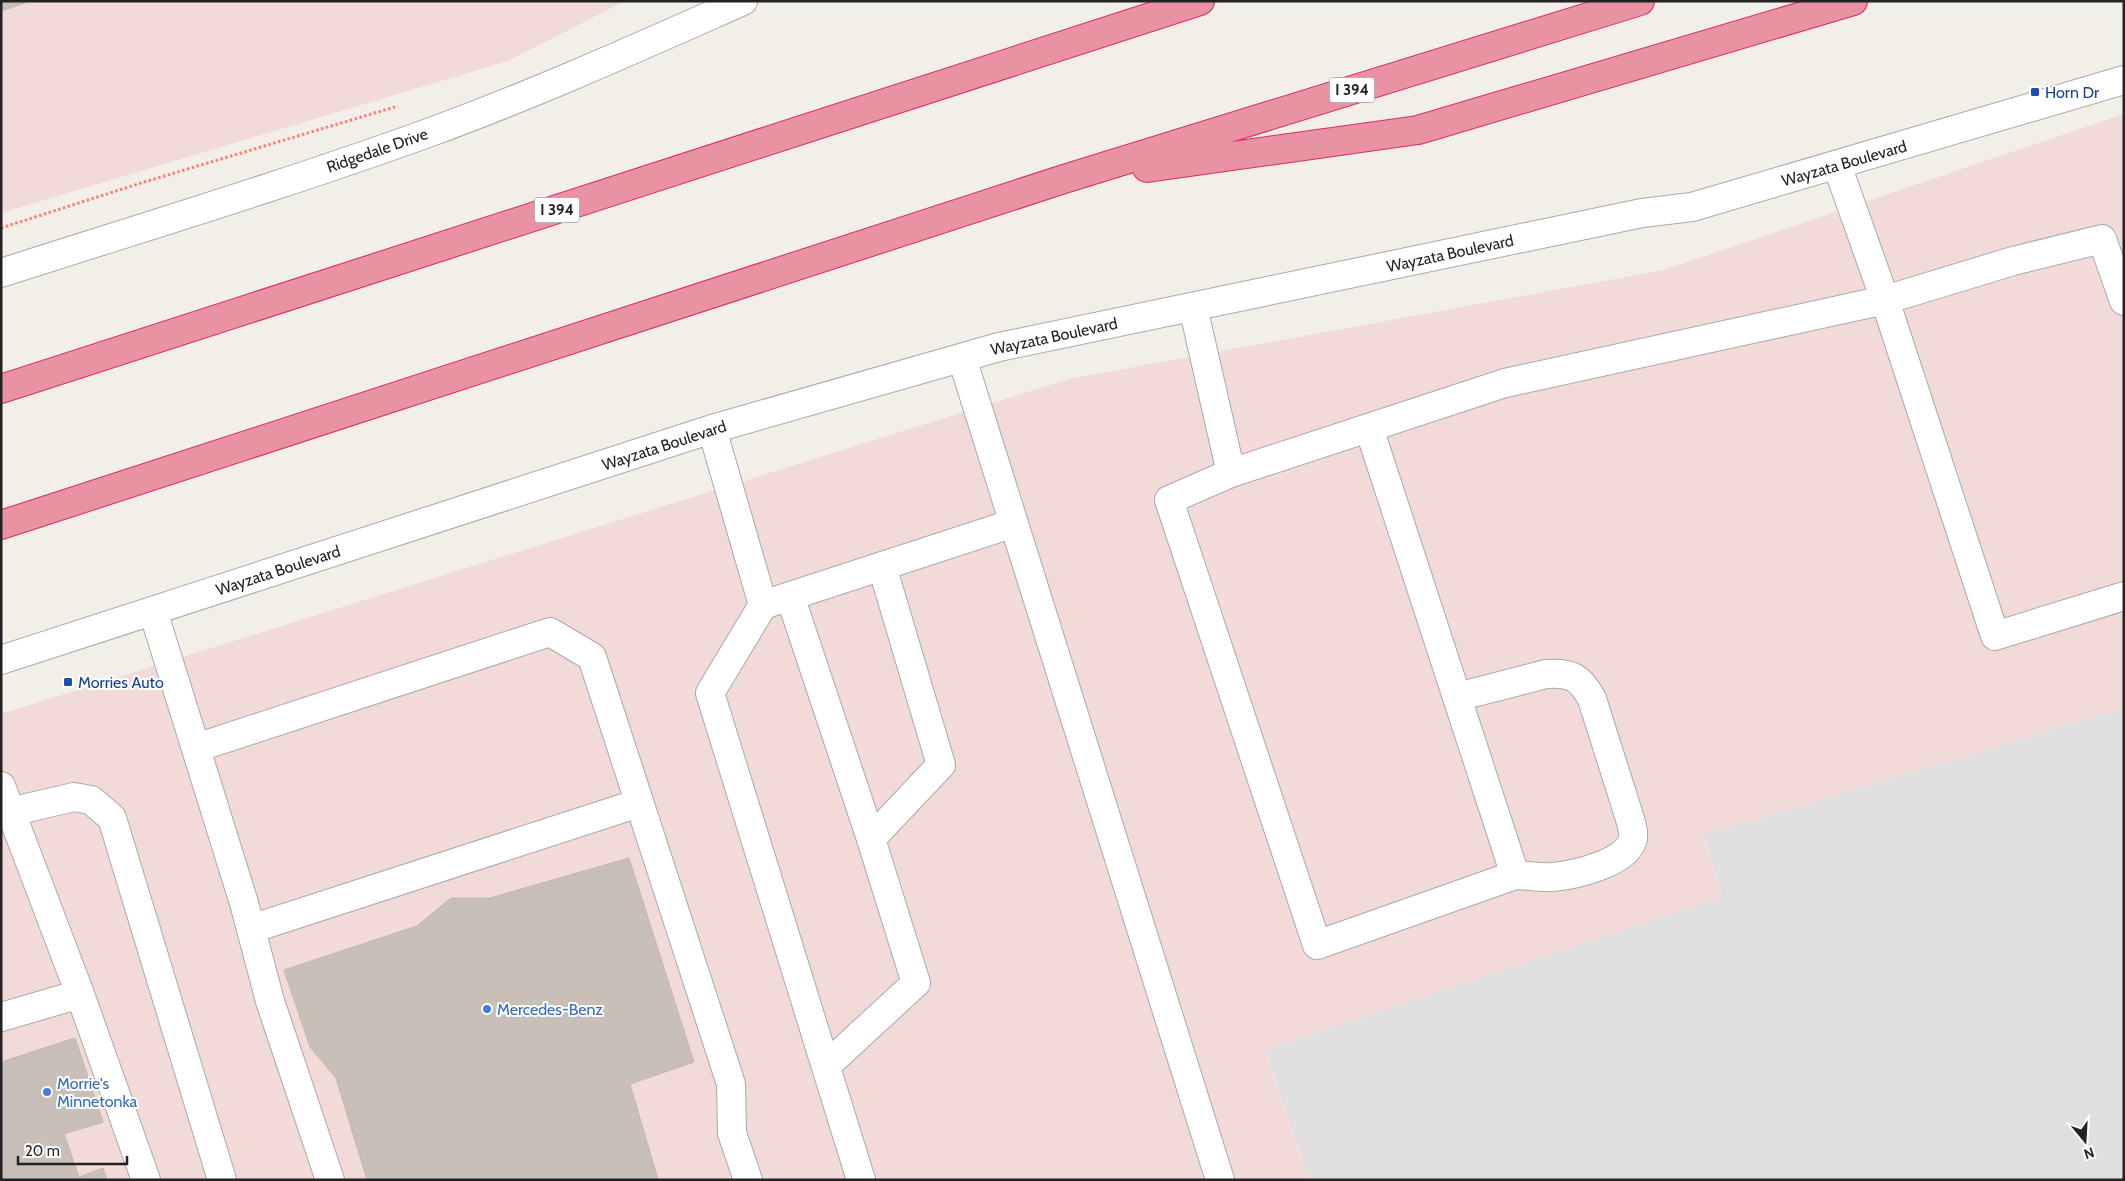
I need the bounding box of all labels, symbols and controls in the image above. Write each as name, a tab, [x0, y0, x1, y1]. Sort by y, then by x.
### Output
road number: I 394	[1330, 78, 1374, 102]
place label: Horn Dr	[2045, 83, 2100, 102]
marker: Horn Dr	[2029, 86, 2041, 98]
street label: Ridgedale Drive	[324, 124, 430, 177]
street label: Wayzata Boulevard	[1779, 137, 1909, 190]
road number: I 394	[534, 198, 580, 222]
street label: Wayzata Boulevard	[1385, 231, 1515, 276]
street label: Wayzata Boulevard	[989, 314, 1119, 359]
street label: Wayzata Boulevard	[600, 416, 729, 475]
street label: Wayzata Boulevard	[214, 541, 343, 600]
place label: Morries Auto	[78, 673, 164, 692]
marker: Morries Auto	[62, 676, 74, 688]
place label: Mercedes-Benz	[497, 1000, 603, 1019]
marker: Mercedes-Benz	[481, 1003, 493, 1015]
place label: Morrie's Minnetonka	[57, 1074, 137, 1111]
marker: Morrie's Minnetonka	[41, 1086, 53, 1098]
north arrow	[2060, 1116, 2110, 1166]
scale bar	[18, 1134, 126, 1166]
text: 20 m	[25, 1142, 60, 1160]
text: N	[2082, 1143, 2097, 1163]

